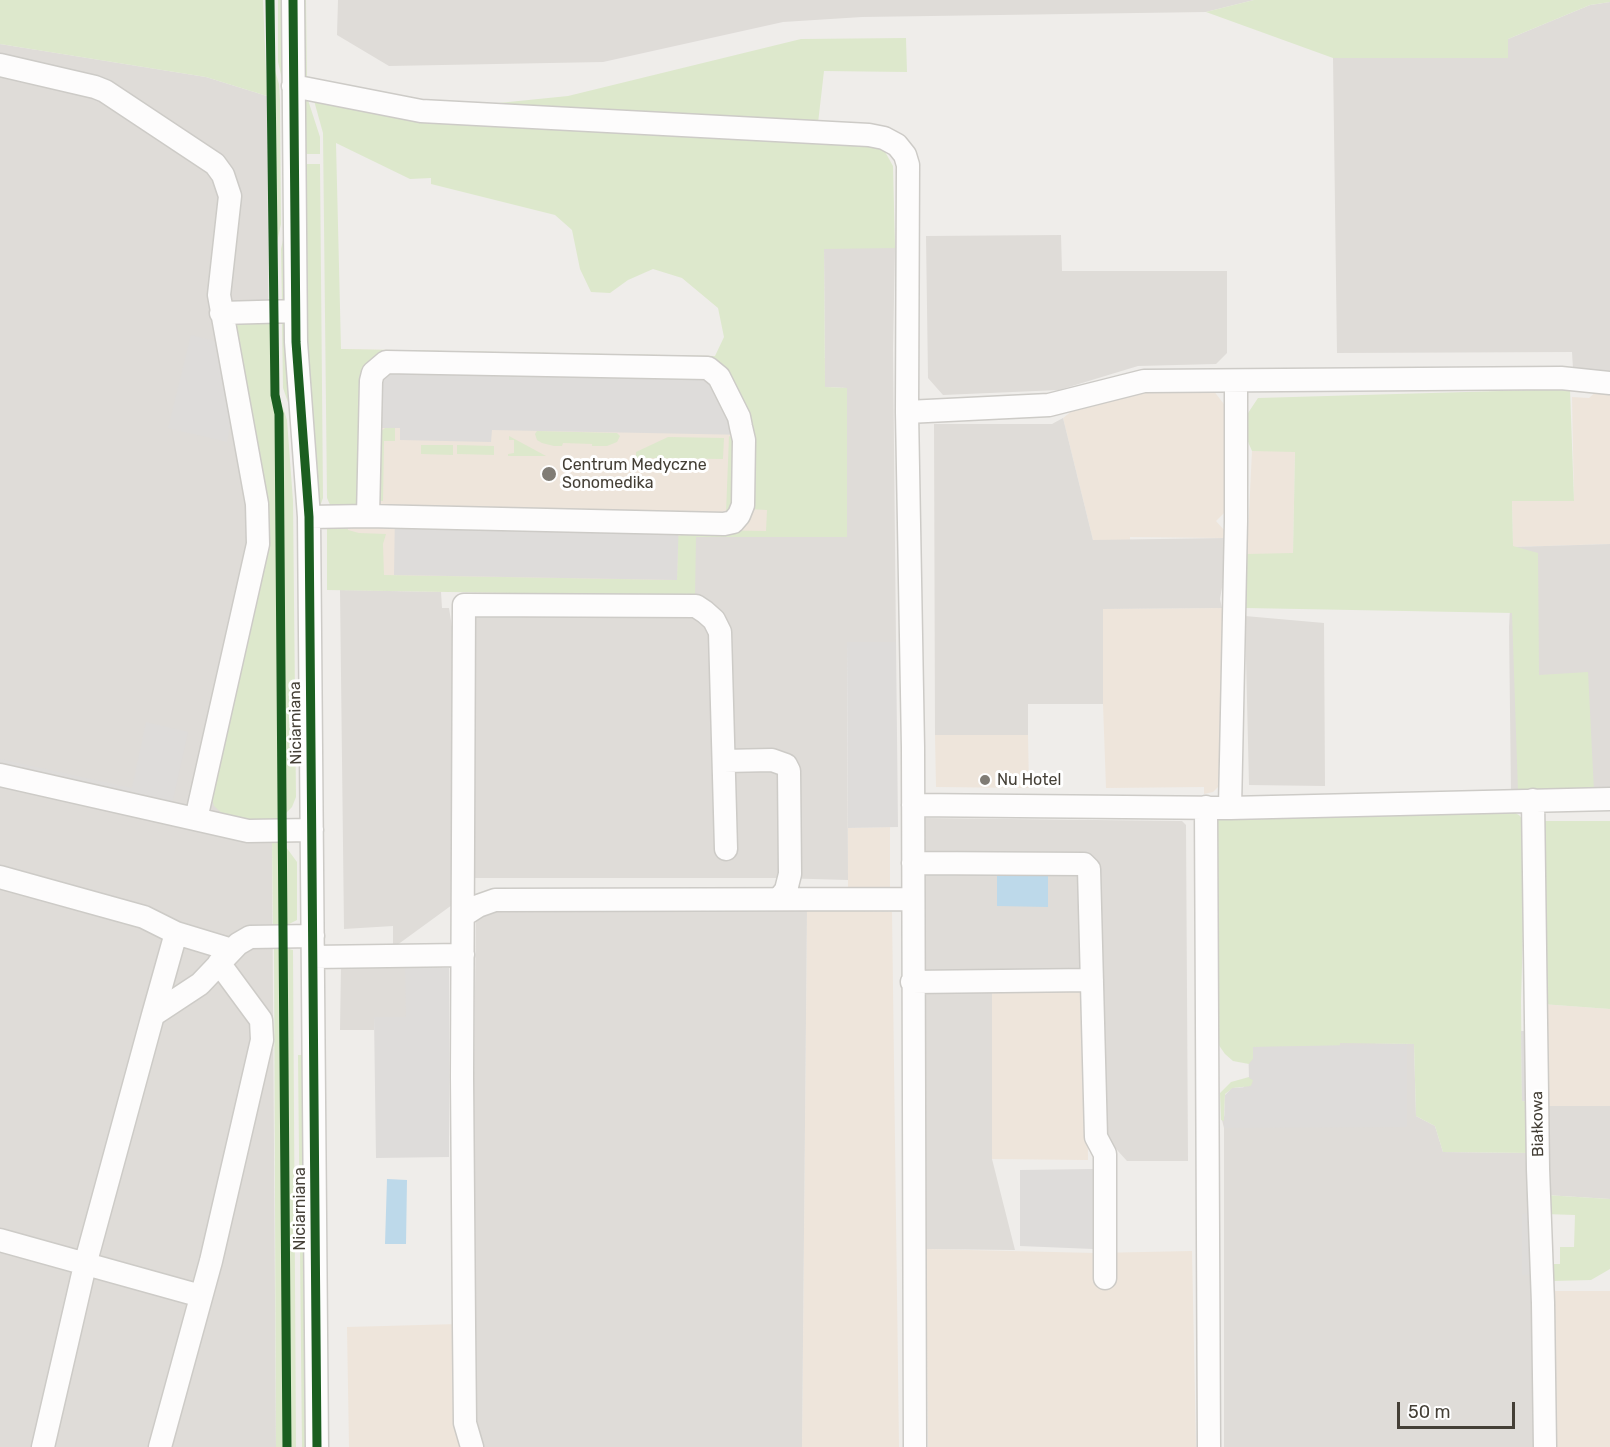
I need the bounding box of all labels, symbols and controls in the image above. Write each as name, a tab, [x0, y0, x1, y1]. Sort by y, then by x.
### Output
place label: Centrum Medyczne Sonomedika	[562, 455, 707, 493]
marker: Centrum Medyczne Sonomedika	[540, 465, 558, 483]
street label: Niciarniana	[286, 681, 306, 765]
place label: Nu Hotel	[997, 770, 1061, 790]
marker: Nu Hotel	[978, 773, 992, 787]
street label: Białkowa	[1528, 1091, 1548, 1157]
street label: Niciarniana	[290, 1167, 310, 1251]
scale bar	[1400, 1390, 1518, 1428]
text: 50 m	[1408, 1401, 1451, 1423]

